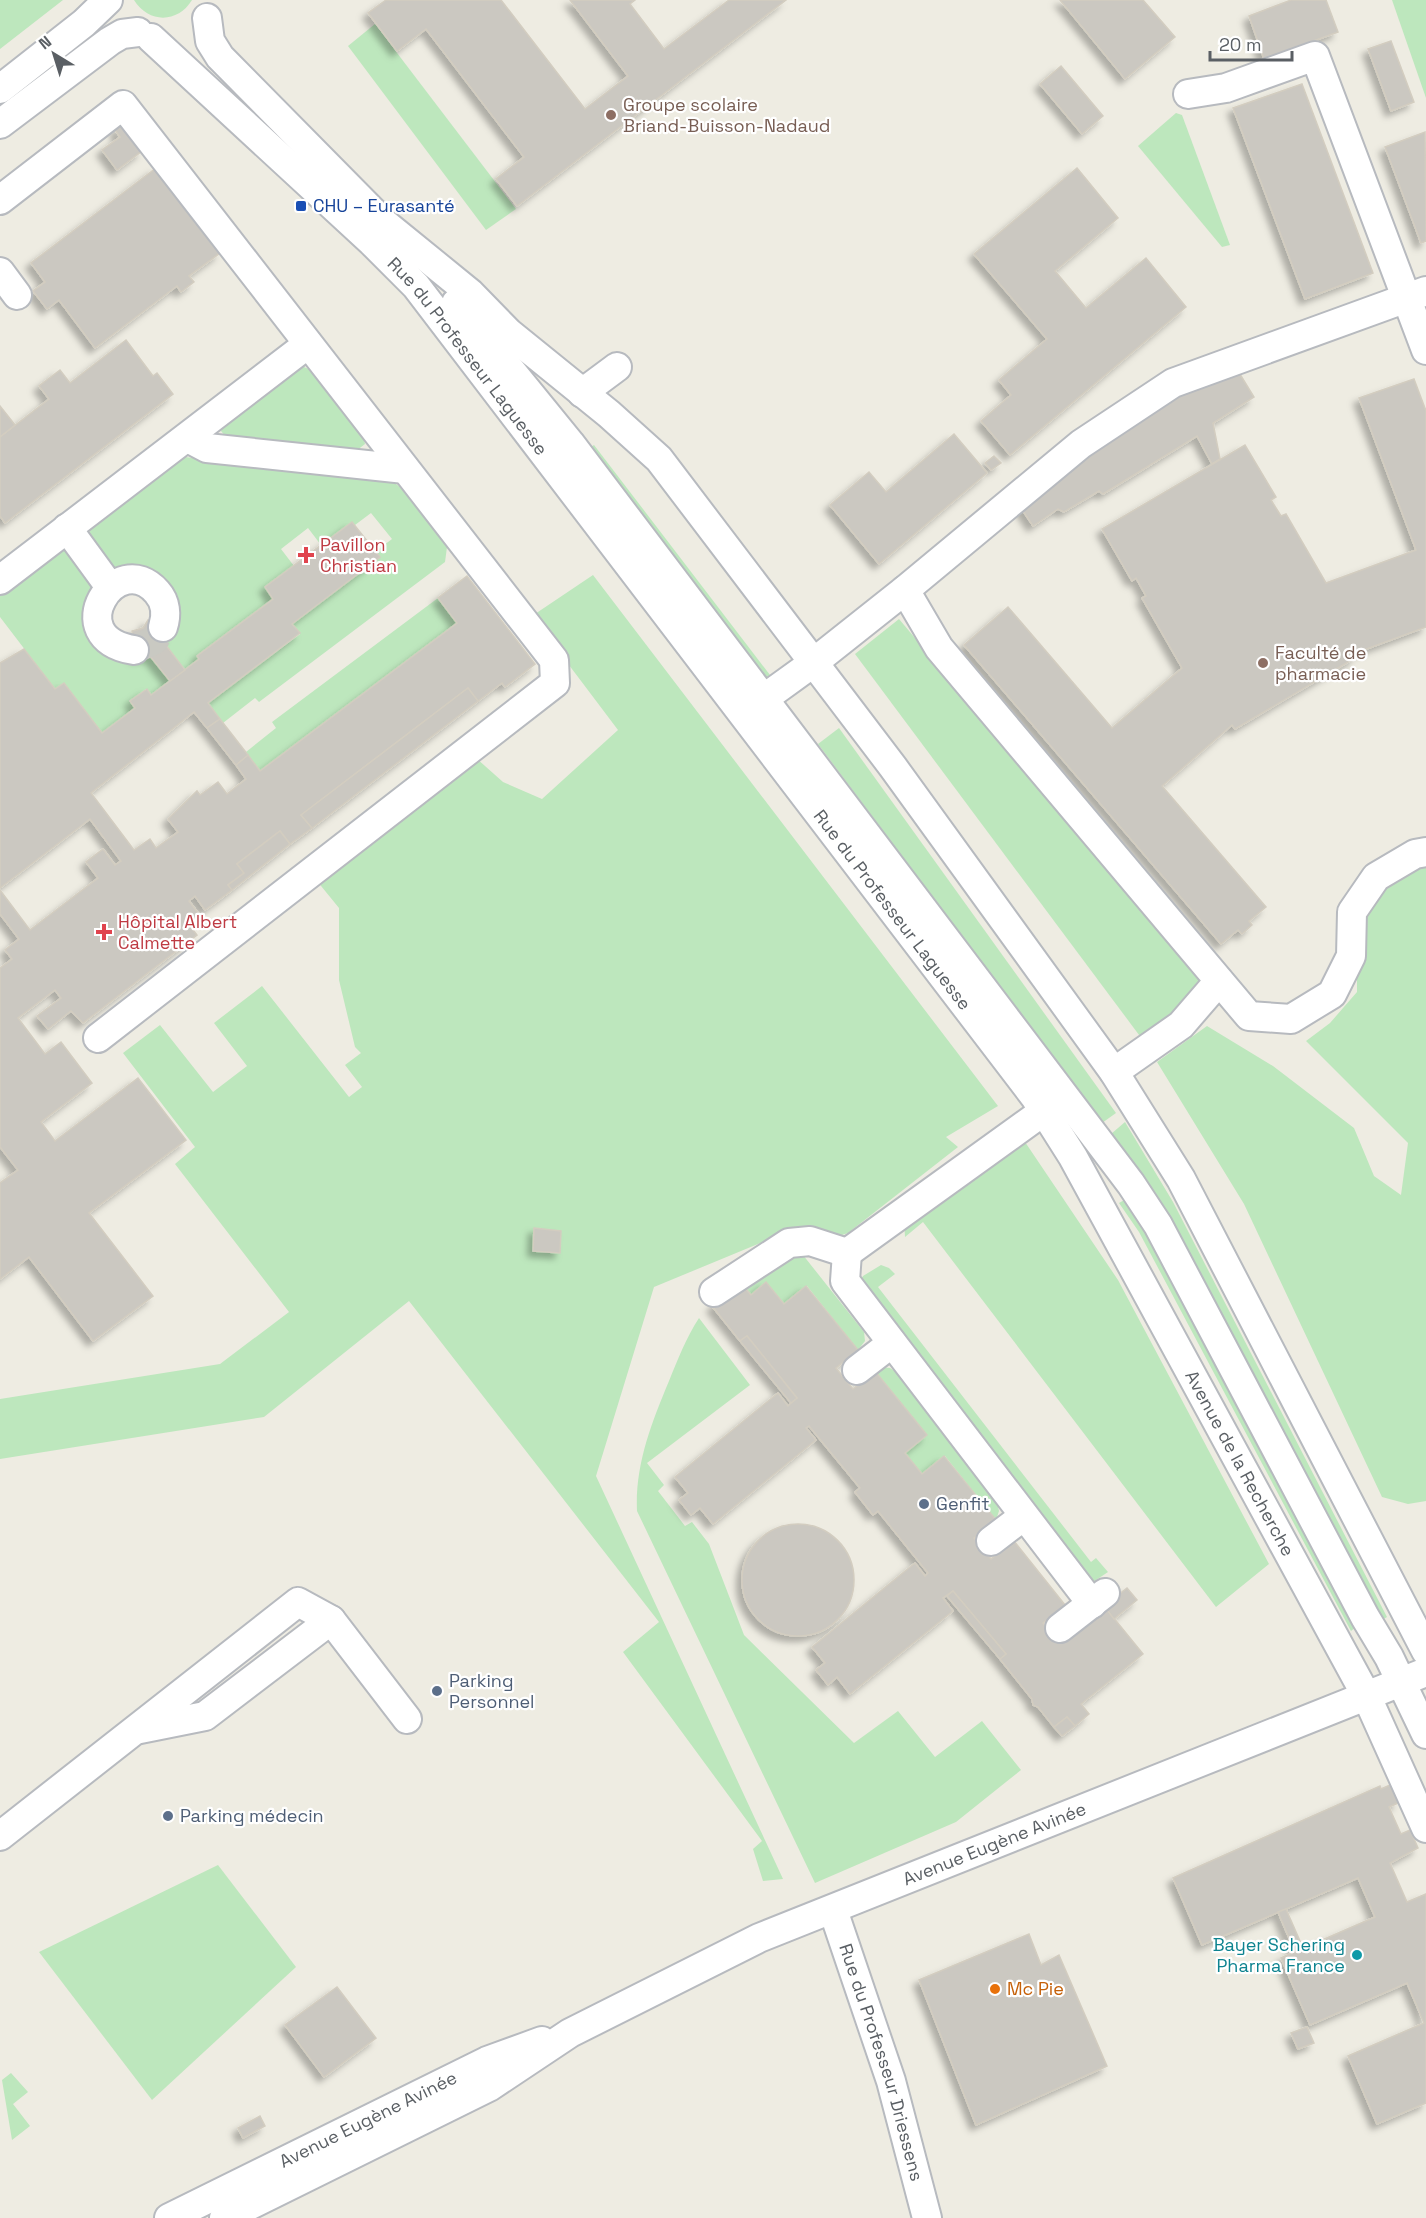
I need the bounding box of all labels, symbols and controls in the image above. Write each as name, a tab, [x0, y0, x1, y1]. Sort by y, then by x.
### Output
north arrow	[24, 24, 84, 84]
scale bar	[1210, 24, 1292, 62]
text: N	[34, 31, 56, 54]
text: 20 m	[1219, 33, 1262, 56]
place label: Groupe scolaire Briand-Buisson-Nadaud	[623, 93, 830, 137]
marker: Groupe scolaire Briand-Buisson-Nadaud	[604, 108, 618, 122]
place label: CHU – Eurasanté	[313, 194, 455, 217]
marker: CHU – Eurasanté	[294, 199, 308, 213]
street label: Rue du Professeur Laguesse	[383, 252, 553, 460]
place label: Pavillon Christian	[320, 533, 397, 577]
marker: Pavillon Christian	[297, 546, 315, 564]
place label: Faculté de pharmacie	[1275, 641, 1366, 685]
marker: Faculté de pharmacie	[1256, 656, 1270, 670]
street label: Rue du Professeur Laguesse	[809, 805, 977, 1015]
place label: Hôpital Albert Calmette	[118, 910, 237, 954]
marker: Hôpital Albert Calmette	[95, 923, 113, 941]
street label: Avenue de la Recherche	[1180, 1366, 1300, 1560]
place label: Genfit	[936, 1492, 990, 1515]
marker: Genfit	[917, 1497, 931, 1511]
place label: Parking Personnel	[449, 1669, 535, 1713]
marker: Parking Personnel	[430, 1684, 444, 1698]
street label: Avenue Eugène Avinée	[899, 1797, 1089, 1890]
place label: Parking médecin	[180, 1804, 324, 1827]
marker: Parking médecin	[161, 1809, 175, 1823]
place label: Bayer Schering Pharma France	[1213, 1933, 1345, 1977]
street label: Rue du Professeur Driessens	[834, 1941, 929, 2184]
marker: Bayer Schering Pharma France	[1350, 1948, 1364, 1962]
place label: Mc Pie	[1007, 1977, 1064, 2000]
marker: Mc Pie	[988, 1982, 1002, 1996]
street label: Avenue Eugène Avinée	[275, 2066, 460, 2173]

